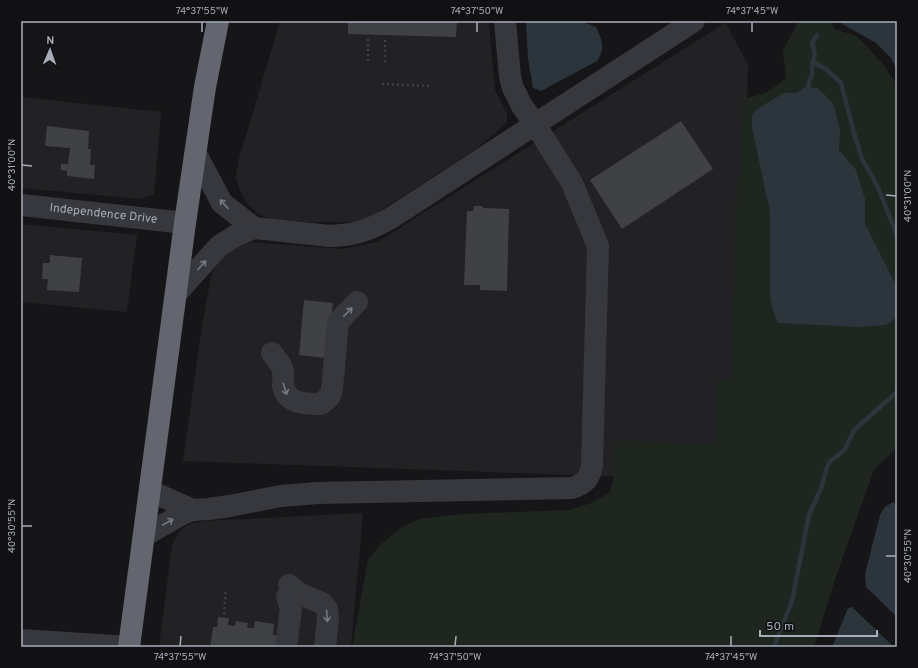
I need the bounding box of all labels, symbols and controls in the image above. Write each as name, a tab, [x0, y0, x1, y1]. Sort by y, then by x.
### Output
text: 74°37'55"W	[176, 5, 228, 18]
text: 74°37'50"W	[451, 5, 503, 18]
text: 74°37'45"W	[726, 5, 778, 18]
north arrow	[30, 30, 70, 70]
text: N	[46, 34, 55, 48]
text: 40°31'00"N	[6, 139, 19, 191]
text: 40°31'00"N	[902, 170, 915, 222]
one-way arrow	[220, 199, 229, 209]
street label: Independence Drive	[49, 200, 158, 228]
one-way arrow	[197, 260, 207, 270]
one-way arrow	[343, 307, 353, 317]
one-way arrow	[282, 382, 289, 395]
text: 40°30'55"N	[6, 499, 19, 553]
one-way arrow	[162, 518, 174, 526]
text: 40°30'55"N	[902, 529, 915, 583]
one-way arrow	[324, 609, 331, 622]
scale bar	[760, 612, 877, 638]
text: 50 m	[766, 619, 794, 635]
text: 74°37'55"W	[154, 651, 206, 664]
text: 74°37'50"W	[429, 651, 481, 664]
text: 74°37'45"W	[705, 651, 757, 664]

